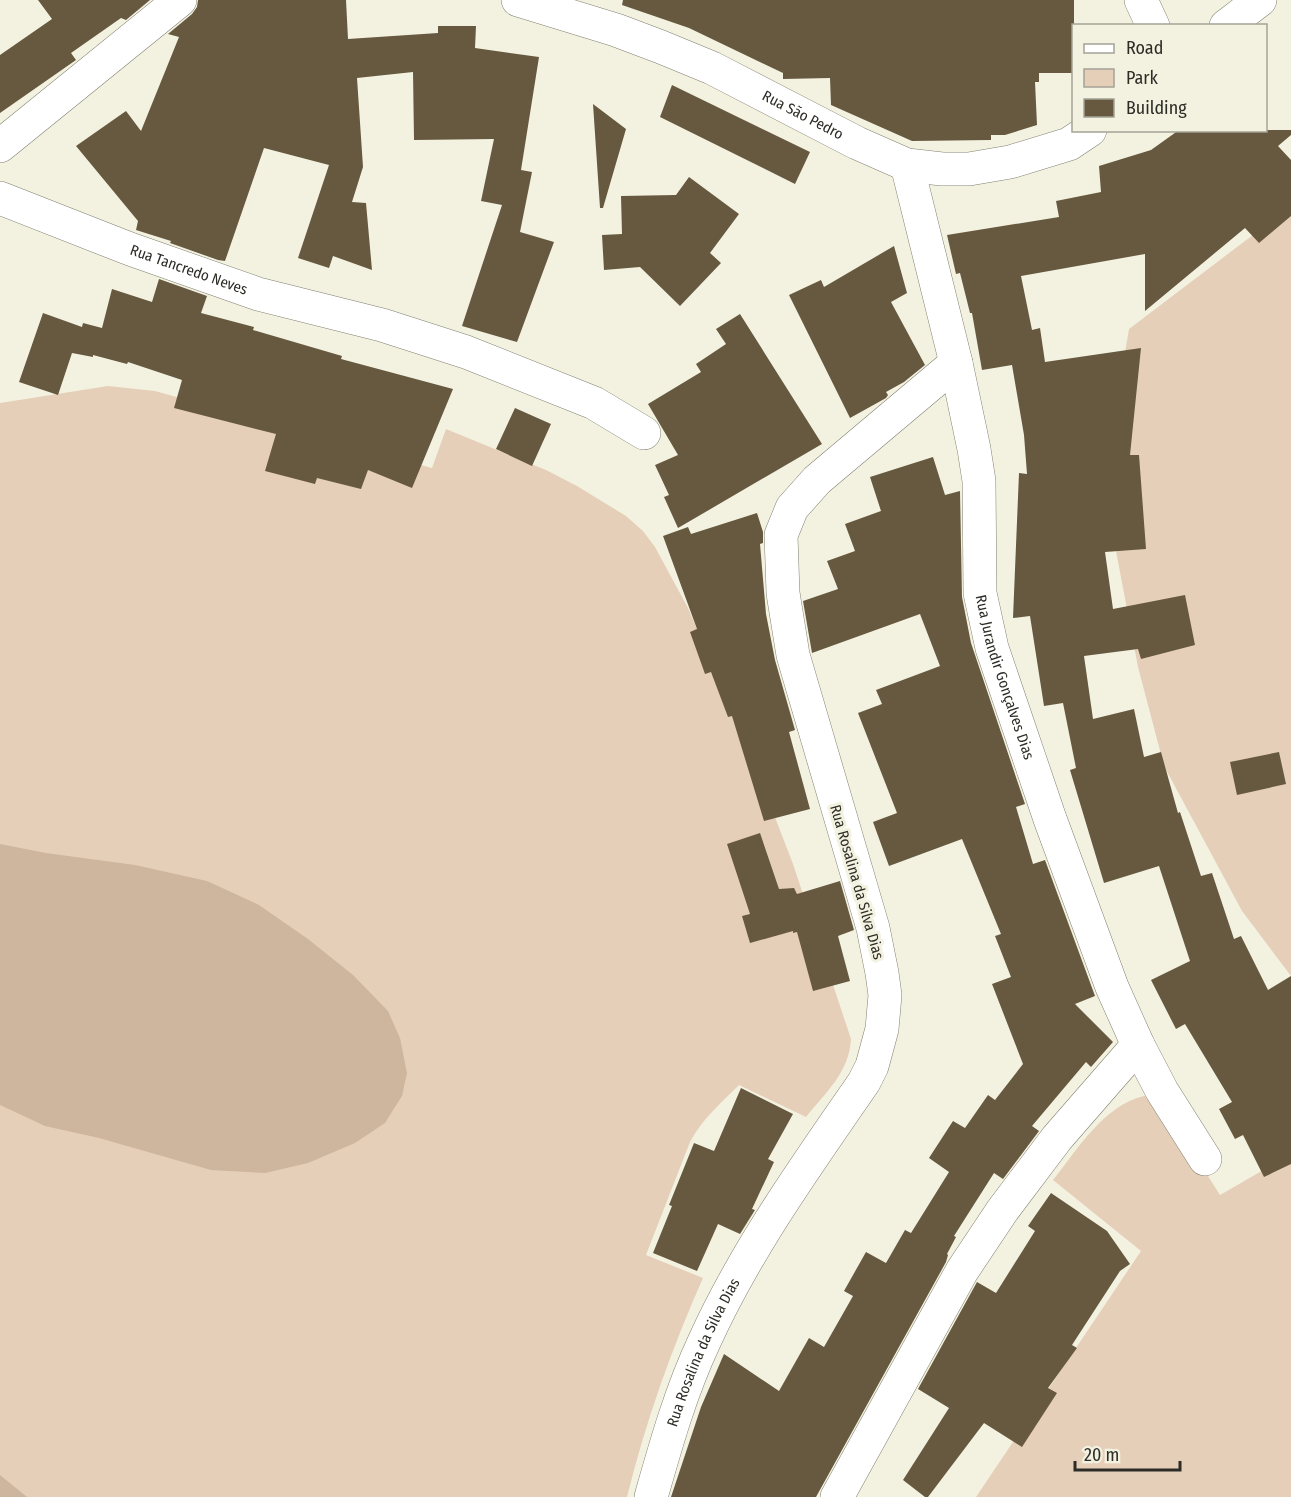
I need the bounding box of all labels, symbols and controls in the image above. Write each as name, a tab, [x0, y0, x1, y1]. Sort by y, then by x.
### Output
legend	[1072, 24, 1267, 132]
text: Road	[1126, 37, 1163, 59]
text: Park	[1126, 67, 1159, 89]
street label: Rua São Pedro	[759, 87, 846, 143]
text: Building	[1126, 97, 1187, 119]
street label: Rua Tancredo Neves	[128, 241, 250, 299]
street label: Rua Jurandir Gonçalves Dias	[972, 593, 1038, 762]
street label: Rua Rosalina da Silva Dias	[826, 803, 888, 961]
street label: Rua Rosalina da Silva Dias	[663, 1275, 743, 1429]
scale bar	[1075, 1434, 1180, 1472]
text: 20 m	[1084, 1444, 1119, 1466]

